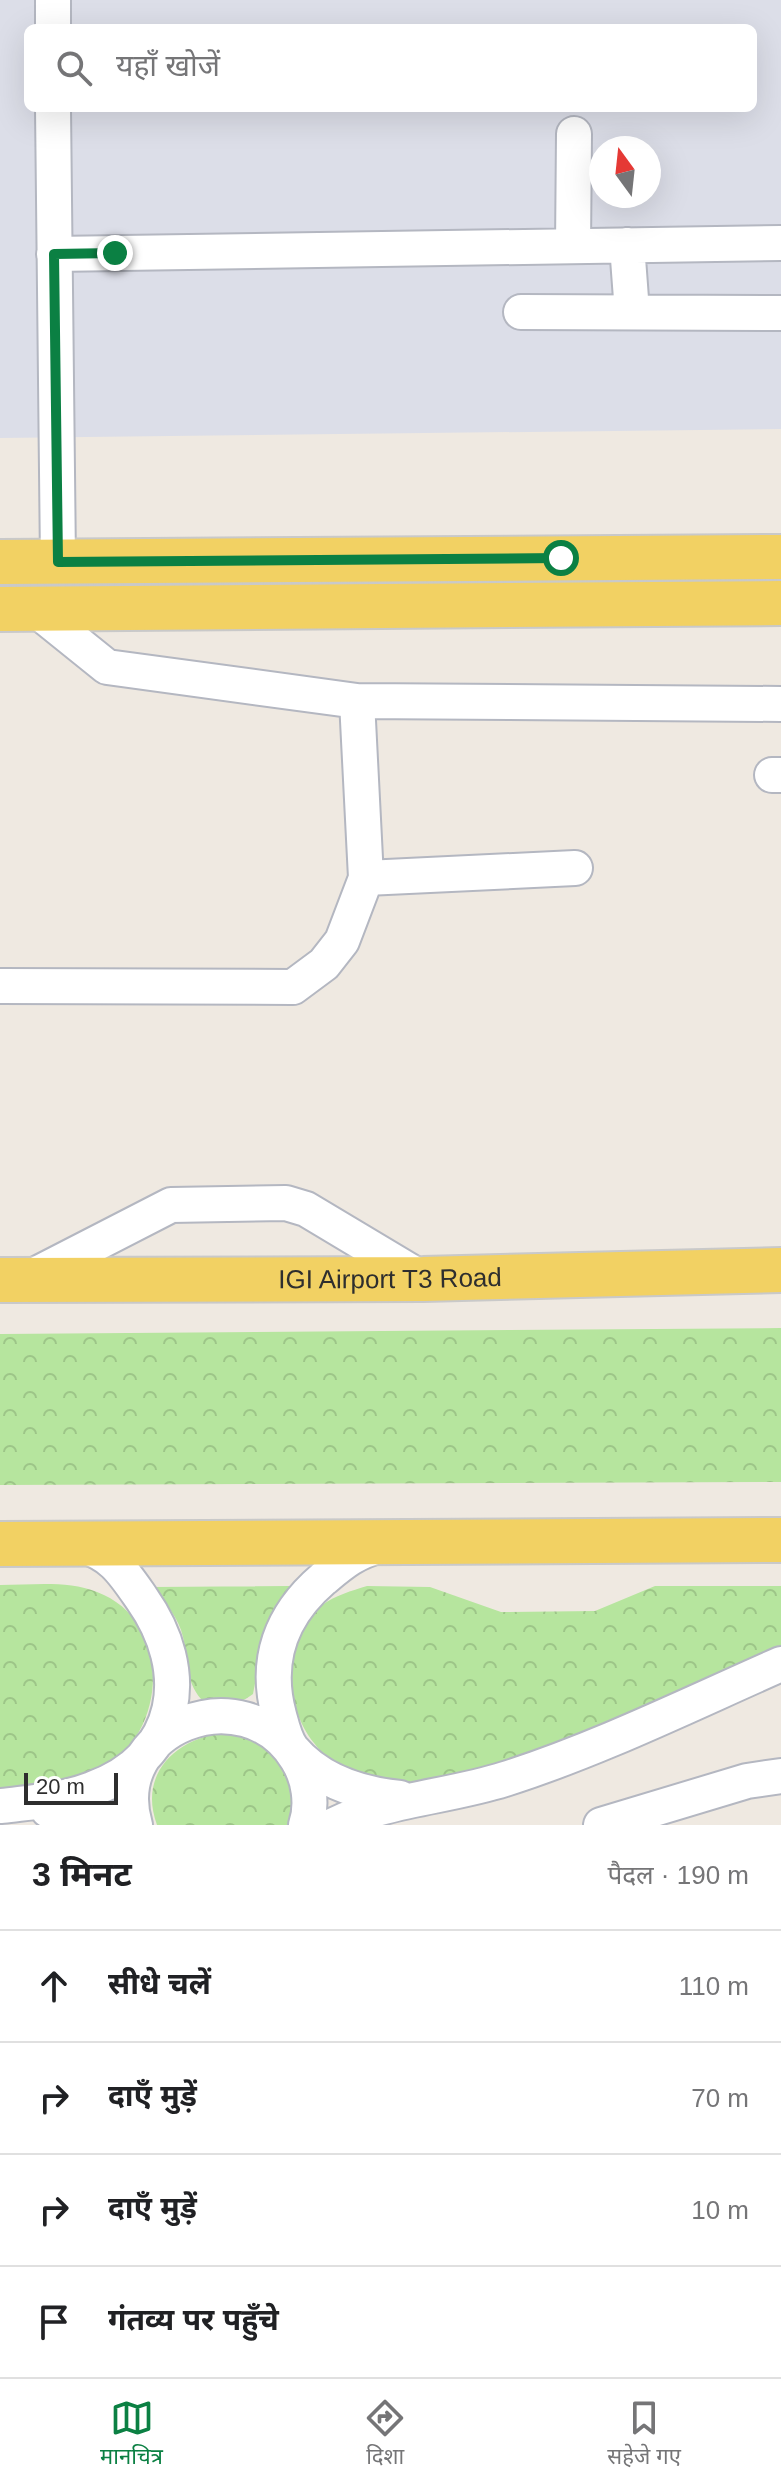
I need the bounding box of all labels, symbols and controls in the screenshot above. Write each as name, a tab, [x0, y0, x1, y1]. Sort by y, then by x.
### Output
search box	[24, 24, 757, 112]
icon: search	[52, 46, 96, 90]
text: यहाँ खोजें	[116, 49, 220, 82]
north arrow	[589, 136, 661, 208]
route end	[97, 235, 133, 271]
route start	[543, 540, 579, 576]
street label: IGI Airport T3 Road	[278, 1262, 502, 1294]
scale bar	[24, 1769, 118, 1805]
text: 20 m	[36, 1774, 85, 1799]
text: 3 मिनट	[32, 1855, 132, 1893]
text: पैदल · 190 m	[607, 1860, 749, 1890]
icon: ahead	[32, 1964, 76, 2008]
text: सीधे चलें	[108, 1967, 211, 2000]
text: 110 m	[679, 1971, 749, 2001]
icon: right	[32, 2076, 76, 2120]
text: दाएँ मुड़ें	[108, 2079, 197, 2112]
text: 70 m	[691, 2083, 749, 2113]
icon: right	[32, 2188, 76, 2232]
text: दाएँ मुड़ें	[108, 2191, 197, 2224]
text: 10 m	[691, 2195, 749, 2225]
icon: arrive	[32, 2300, 76, 2344]
text: गंतव्य पर पहुँचे	[108, 2303, 279, 2336]
tab: मानचित्र	[100, 2396, 163, 2473]
tab: दिशा	[363, 2396, 407, 2473]
tab: सहेजे गए	[607, 2396, 681, 2473]

